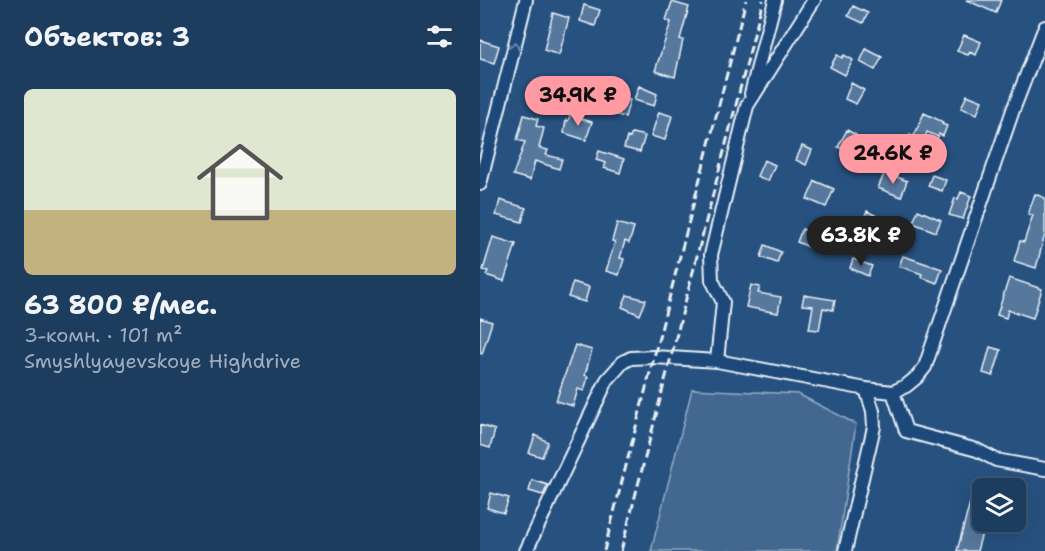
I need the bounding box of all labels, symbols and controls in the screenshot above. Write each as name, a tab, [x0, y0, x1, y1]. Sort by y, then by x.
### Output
text: Объектов: 3	[24, 19, 190, 54]
icon: filters	[423, 20, 456, 53]
one-way arrow	[508, 41, 520, 51]
pin: 34.9K ₽	[523, 76, 633, 127]
text: 34.9K ₽	[539, 82, 617, 108]
icon: home	[186, 128, 294, 236]
pin: 24.6K ₽	[838, 134, 948, 185]
text: 24.6K ₽	[853, 140, 933, 166]
pin: 63.8K ₽	[806, 216, 916, 267]
text: 63.8K ₽	[821, 222, 901, 248]
text: 63 800 ₽/мес.	[24, 287, 217, 322]
text: 3-комн. · 101 m²	[24, 322, 182, 348]
text: Smyshlyayevskoye Highdrive	[24, 348, 301, 374]
map controls	[972, 478, 1026, 532]
button: layers	[972, 478, 1026, 532]

